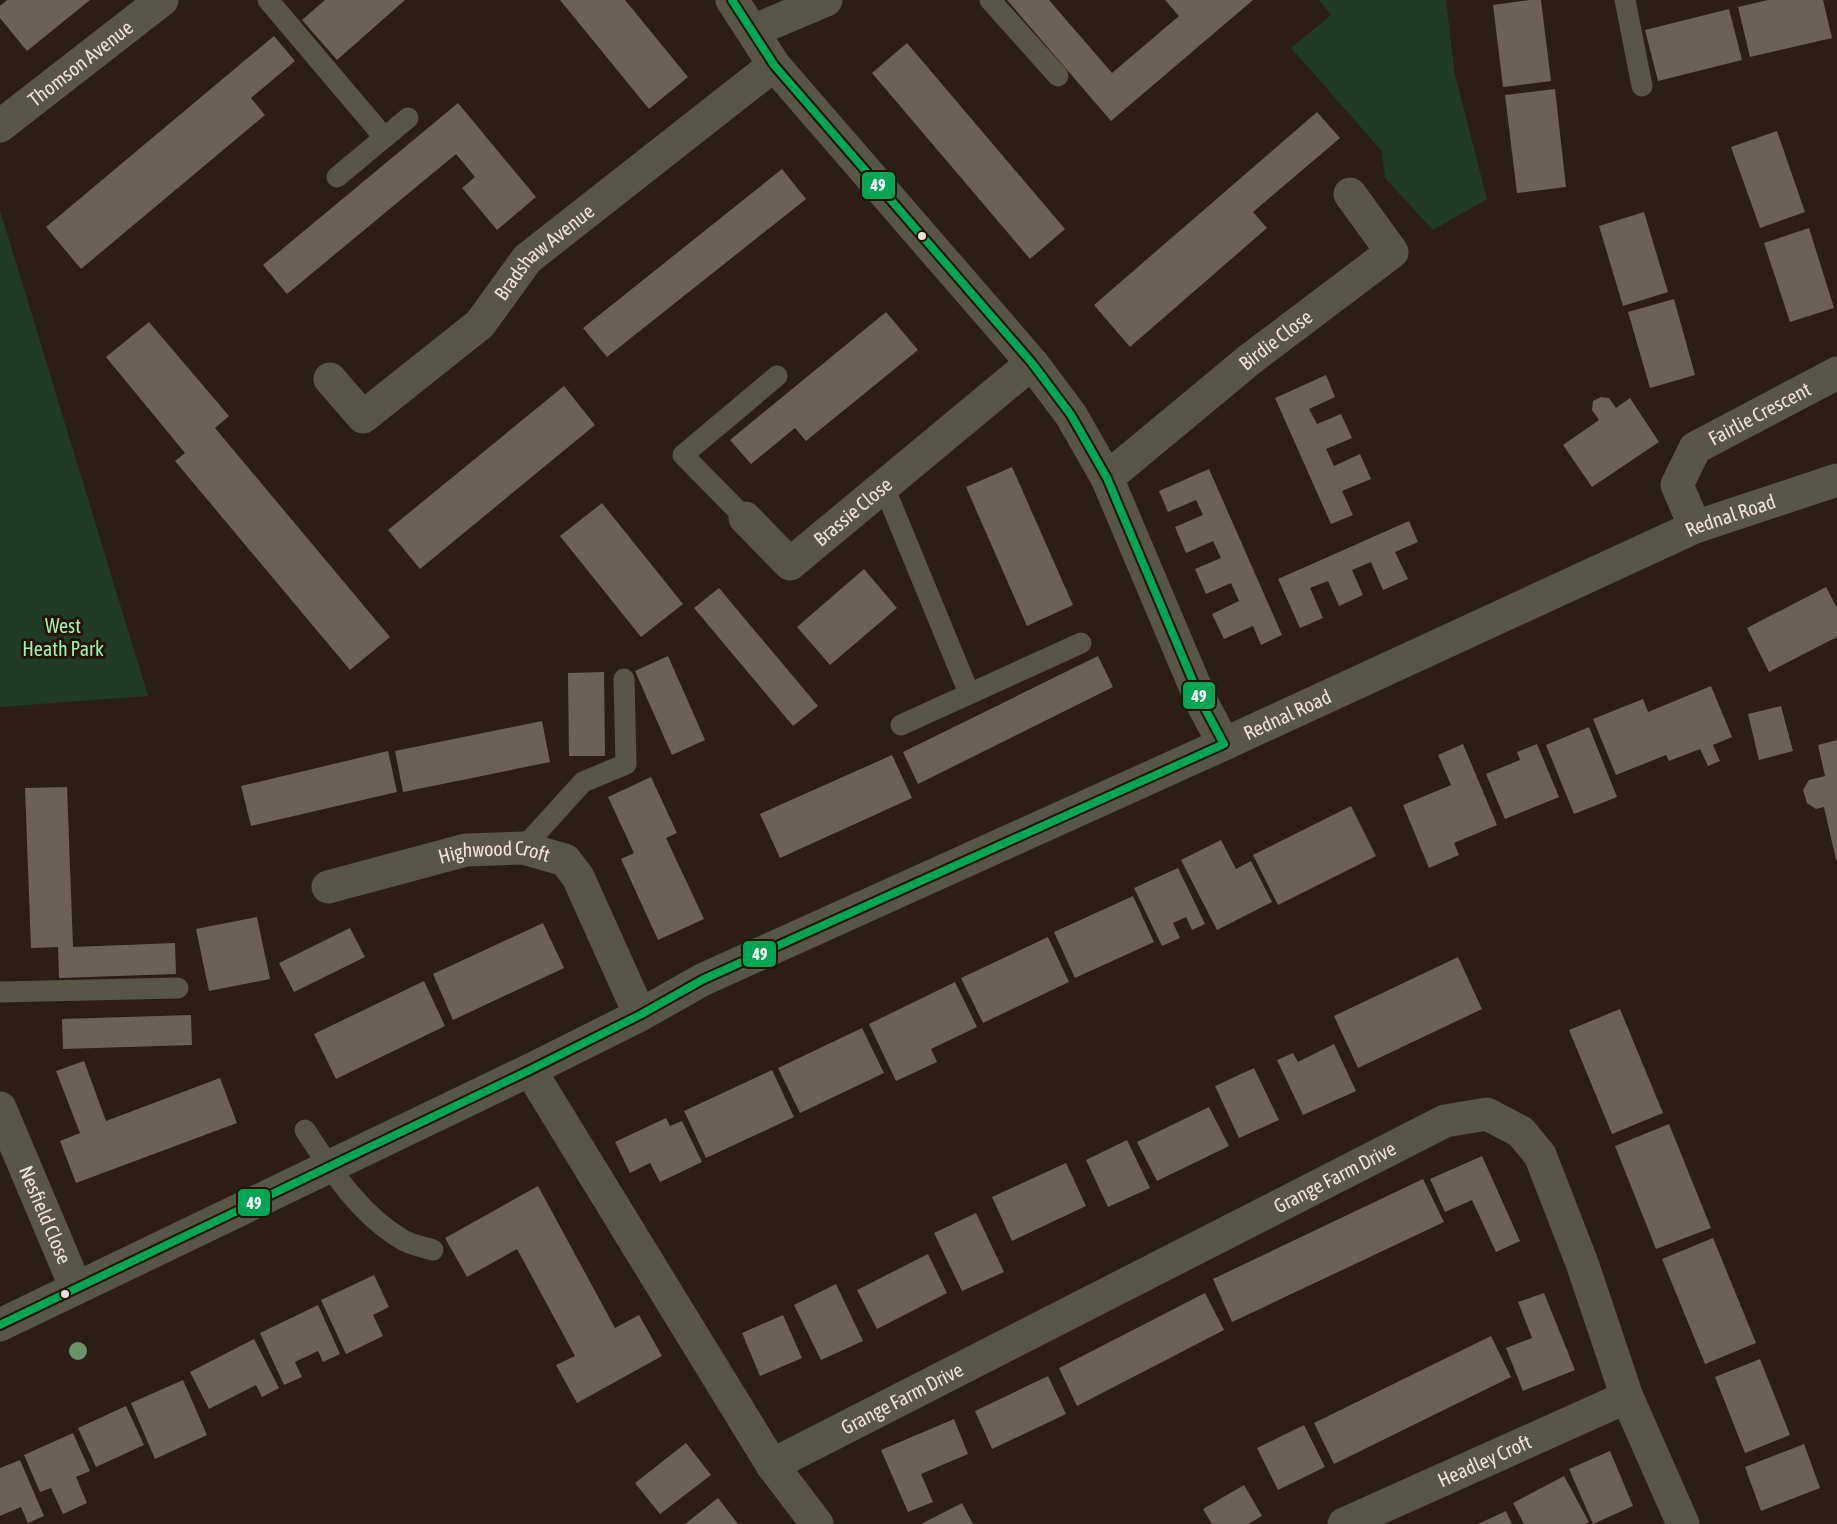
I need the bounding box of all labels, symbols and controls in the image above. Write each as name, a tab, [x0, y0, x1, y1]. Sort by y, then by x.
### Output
street label: Thomson Avenue	[23, 15, 137, 111]
line badge: 49	[861, 171, 896, 200]
text: 49	[869, 176, 886, 194]
street label: Bradshaw Avenue	[489, 199, 598, 304]
unlabelled marker	[916, 230, 928, 242]
street label: Birdie Close	[1234, 305, 1316, 374]
street label: Fairlie Crescent	[1704, 377, 1815, 450]
street label: Brassie Close	[809, 472, 896, 550]
street label: Rednal Road	[1681, 489, 1778, 541]
park label: West Heath Park	[22, 614, 104, 660]
line badge: 49	[1182, 681, 1216, 710]
street label: Rednal Road	[1240, 684, 1335, 744]
text: 49	[1190, 687, 1207, 705]
street label: Highwood Croft	[436, 836, 553, 868]
line badge: 49	[742, 940, 777, 968]
text: 49	[751, 945, 768, 963]
street label: Grange Farm Drive	[1270, 1136, 1399, 1218]
street label: Nesfield Close	[15, 1162, 76, 1267]
line badge: 49	[237, 1188, 271, 1217]
text: 49	[245, 1194, 262, 1212]
unlabelled marker	[59, 1288, 71, 1300]
street label: Grange Farm Drive	[837, 1357, 967, 1439]
street label: Headley Croft	[1434, 1429, 1535, 1491]

